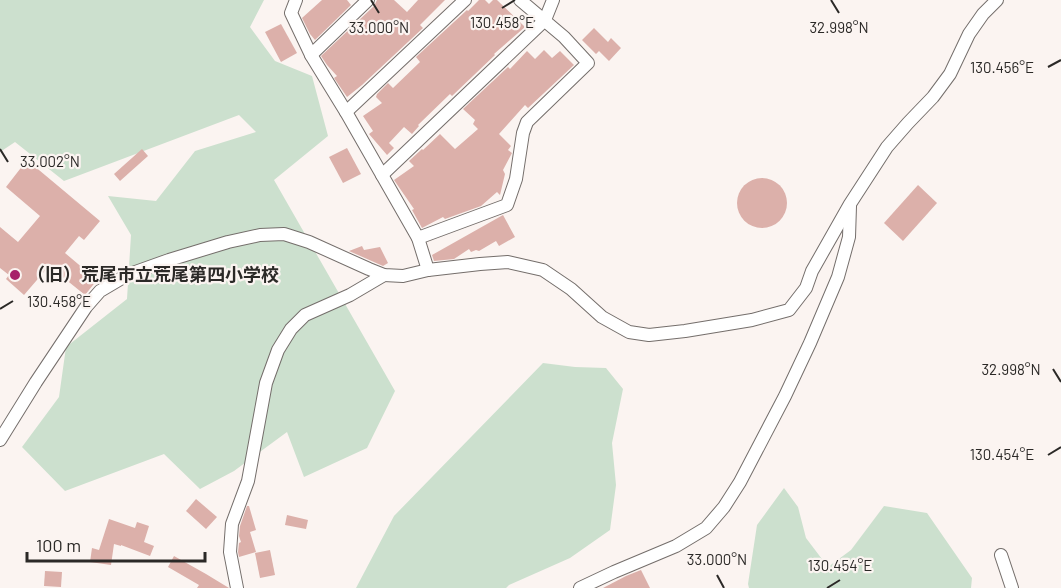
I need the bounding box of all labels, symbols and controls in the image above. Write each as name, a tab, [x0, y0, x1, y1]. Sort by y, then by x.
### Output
text: 130.458°E	[470, 13, 534, 31]
text: 33.000°N	[349, 18, 409, 36]
text: 32.998°N	[809, 18, 869, 36]
text: 130.456°E	[970, 58, 1034, 76]
text: 33.002°N	[20, 152, 80, 170]
place label: （旧）荒尾市立荒尾第四小学校	[27, 263, 279, 285]
marker: （旧）荒尾市立荒尾第四小学校	[8, 268, 22, 282]
text: 130.458°E	[27, 292, 91, 310]
text: 32.998°N	[981, 360, 1041, 378]
text: 130.454°E	[970, 445, 1034, 463]
scale bar	[27, 525, 206, 563]
text: 100 m	[36, 534, 81, 556]
text: 33.000°N	[687, 550, 747, 568]
text: 130.454°E	[808, 556, 872, 574]

